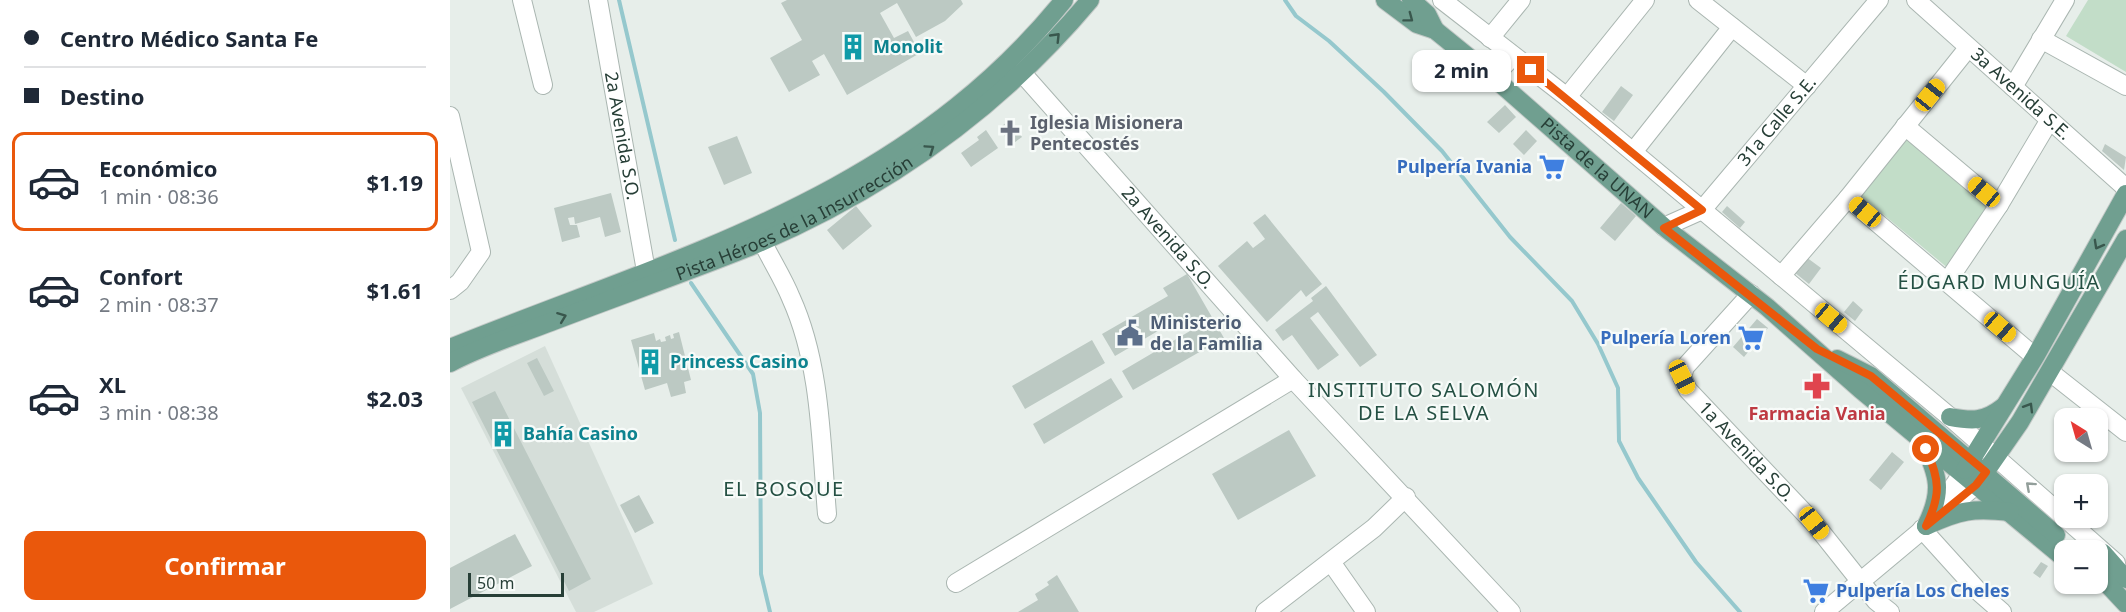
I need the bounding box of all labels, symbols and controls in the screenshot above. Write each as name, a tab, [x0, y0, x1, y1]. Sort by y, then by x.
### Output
one-way arrow	[1402, 11, 1413, 22]
text: Centro Médico Santa Fe	[60, 23, 318, 53]
building icon: Monolit	[838, 32, 868, 62]
one-way arrow	[1049, 33, 1060, 43]
place label: Monolit	[873, 34, 943, 58]
street label: 3a Avenida S.E.	[1966, 42, 2077, 145]
callout: 2 min	[1411, 49, 1510, 91]
route end	[1517, 56, 1544, 83]
text: 2 min	[1434, 57, 1489, 84]
street label: 2a Avenida S.O.	[600, 70, 646, 202]
street label: 31a Calle S.E.	[1731, 70, 1821, 170]
car	[1912, 75, 1948, 115]
text: Destino	[60, 81, 144, 111]
place label: Iglesia Misionera Pentecostés	[1030, 110, 1183, 155]
street label: Pista de la UNAN	[1536, 111, 1659, 224]
church icon: Iglesia Misionera Pentecostés	[995, 118, 1025, 148]
one-way arrow	[923, 145, 934, 156]
street label: Pista Héroes de la Insurrección	[672, 150, 917, 285]
supermarket icon: Pulpería Ivania	[1537, 152, 1567, 182]
text: Económico	[99, 153, 218, 183]
place label: Pulpería Ivania	[1397, 154, 1532, 178]
icon: car	[27, 155, 81, 209]
text: $1.19	[366, 167, 423, 197]
car	[1964, 174, 2004, 210]
street label: 2a Avenida S.O.	[1117, 181, 1221, 293]
text: 1 min · 08:36	[99, 183, 219, 210]
car	[1845, 194, 1885, 230]
one-way arrow	[2093, 239, 2105, 249]
text: Confort	[99, 261, 183, 291]
icon: car	[27, 263, 81, 317]
district label: ÉDGARD MUNGUÍA	[1898, 268, 2101, 295]
text: $1.61	[366, 275, 423, 305]
text: 2 min · 08:37	[99, 291, 219, 318]
car	[1811, 300, 1851, 336]
car	[1981, 308, 2019, 346]
place label: Ministerio de la Familia	[1150, 310, 1263, 355]
one-way arrow	[557, 312, 567, 325]
public building icon: Ministerio de la Familia	[1115, 318, 1145, 348]
supermarket icon: Pulpería Loren	[1736, 323, 1766, 353]
place label: Pulpería Loren	[1600, 325, 1731, 349]
building icon: Princess Casino	[635, 347, 665, 377]
place label: Princess Casino	[670, 349, 809, 373]
car	[1666, 357, 1698, 397]
text: XL	[99, 369, 126, 399]
icon: car	[27, 371, 81, 425]
pharmacy icon: Farmacia Vania	[1802, 371, 1832, 401]
district label: INSTITUTO SALOMÓN DE LA SELVA	[1308, 376, 1540, 426]
text: $2.03	[366, 383, 423, 413]
street label: 1a Avenida S.O.	[1694, 396, 1800, 506]
text: 3 min · 08:38	[99, 399, 219, 426]
place label: Farmacia Vania	[1748, 401, 1886, 425]
one-way arrow	[2021, 403, 2033, 413]
north arrow	[2054, 408, 2108, 462]
map controls	[2054, 408, 2108, 594]
building icon: Bahía Casino	[488, 419, 518, 449]
place label: Bahía Casino	[523, 421, 638, 445]
route start	[1912, 435, 1939, 462]
button: +	[2054, 474, 2108, 528]
district label: EL BOSQUE	[723, 475, 845, 502]
one-way arrow	[2026, 482, 2037, 493]
car	[1796, 503, 1832, 543]
button: Confirmar	[24, 531, 426, 600]
button: −	[2054, 540, 2108, 594]
scale bar	[468, 570, 564, 598]
text: 50 m	[477, 572, 514, 594]
supermarket icon: Pulpería Los Cheles	[1801, 576, 1831, 606]
place label: Pulpería Los Cheles	[1836, 578, 2009, 602]

